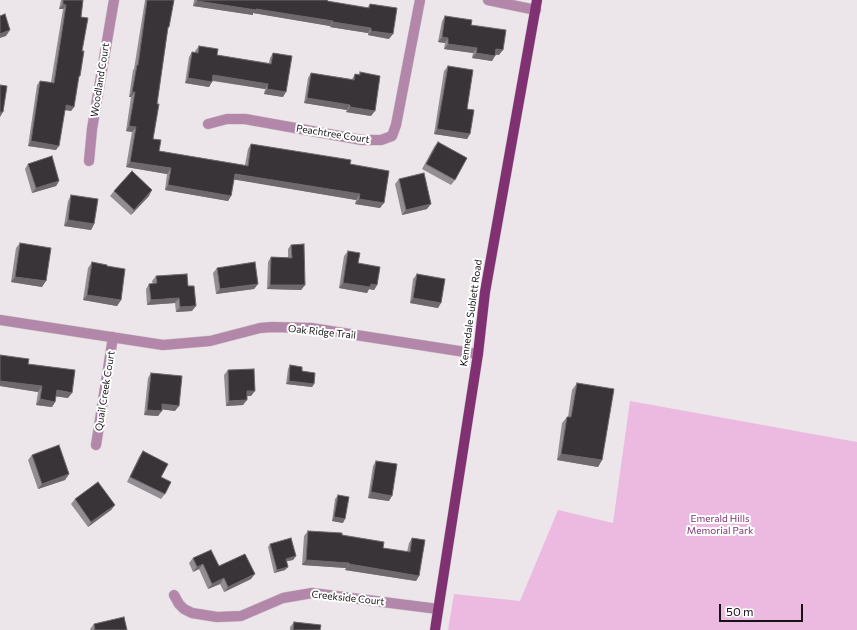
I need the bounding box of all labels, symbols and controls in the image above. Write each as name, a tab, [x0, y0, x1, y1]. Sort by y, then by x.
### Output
street label: Woodland Court	[88, 42, 112, 118]
street label: Peachtree Court	[295, 122, 371, 146]
street label: Kennedale Sublett Road	[458, 259, 484, 367]
street label: Oak Ridge Trail	[288, 322, 356, 342]
street label: Quail Creek Court	[93, 350, 117, 432]
park label: Emerald Hills Memorial Park	[687, 513, 753, 536]
street label: Creekside Court	[311, 588, 385, 608]
scale bar	[721, 596, 805, 622]
text: 50 m	[726, 604, 754, 618]

